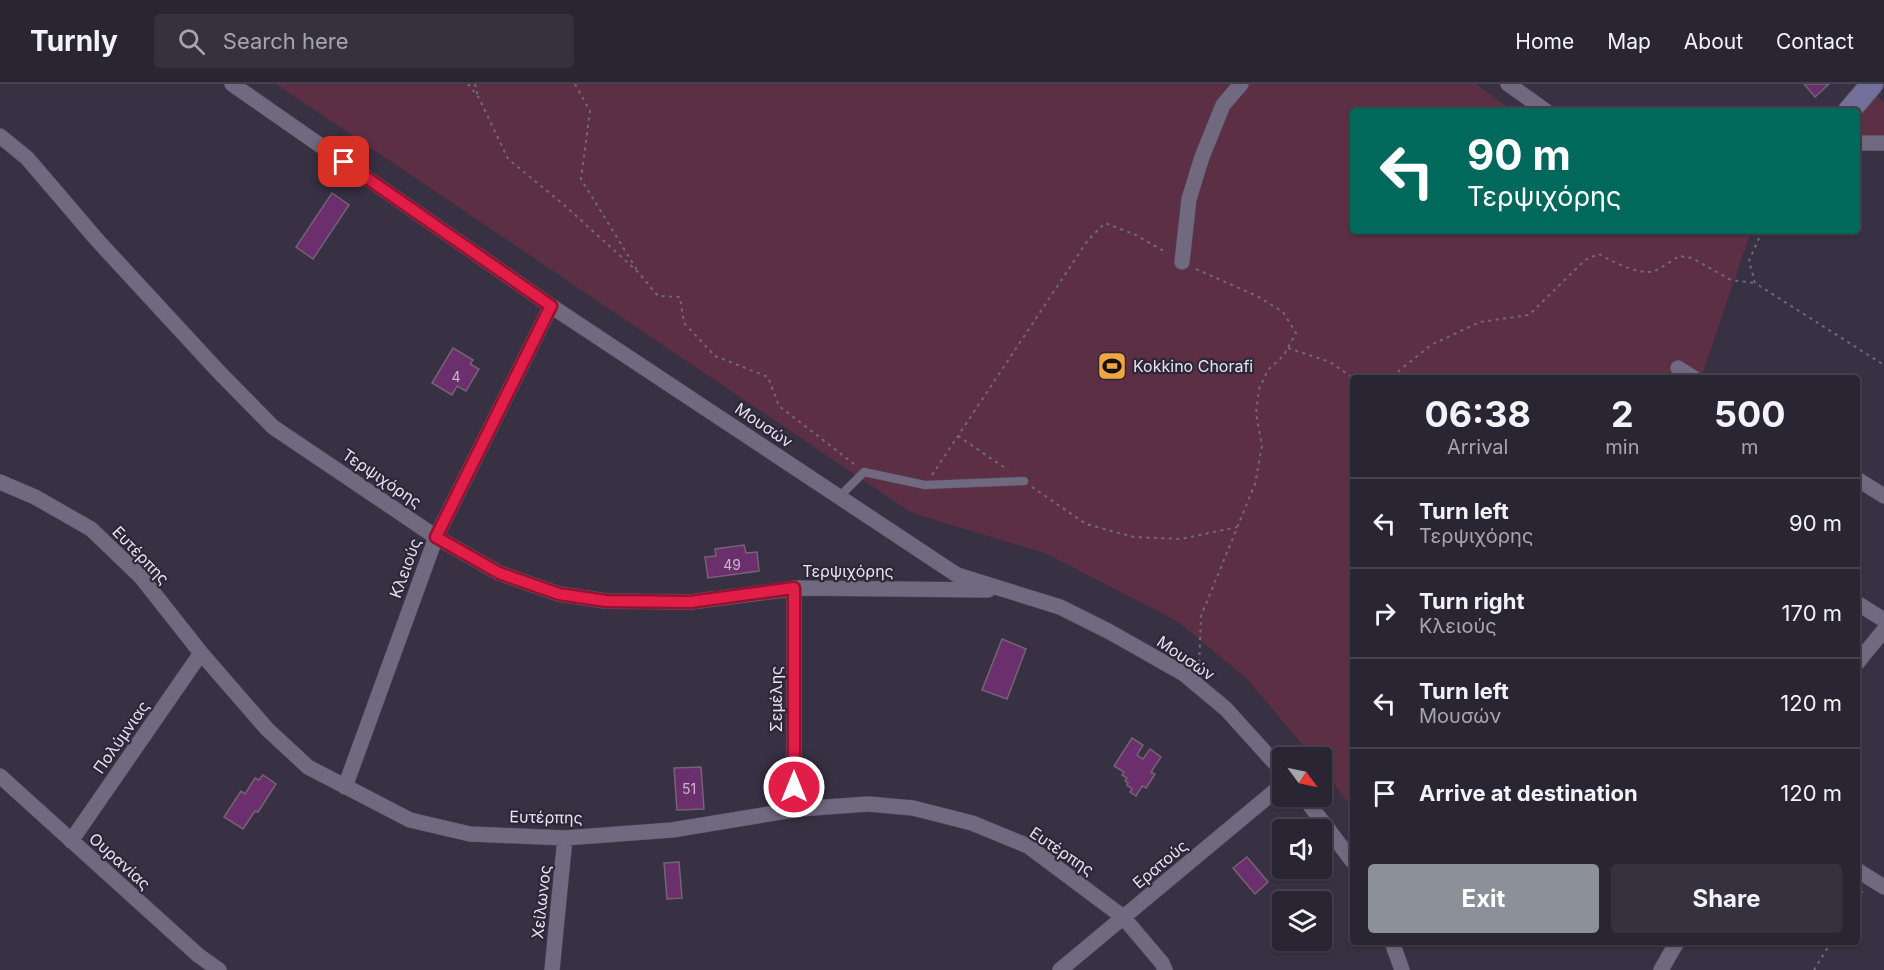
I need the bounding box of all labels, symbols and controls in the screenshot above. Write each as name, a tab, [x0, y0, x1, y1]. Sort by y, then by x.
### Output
search box	[154, 14, 574, 68]
text: Turnly	[30, 24, 118, 58]
icon: search	[175, 25, 208, 58]
text: Search here	[223, 28, 349, 54]
text: Home	[1515, 29, 1574, 54]
text: Map	[1607, 29, 1651, 54]
text: About	[1684, 29, 1743, 54]
text: Contact	[1776, 29, 1854, 54]
text: 90 m	[1467, 129, 1571, 180]
icon: left	[1368, 132, 1446, 210]
pin	[318, 136, 369, 187]
icon: arrive	[327, 145, 360, 178]
text: Τερψιχόρης	[1467, 180, 1621, 213]
sports icon: Kokkino Chorafi	[1096, 350, 1128, 382]
place label: Kokkino Chorafi	[1133, 356, 1253, 376]
house number: 4	[451, 368, 461, 385]
text: 06:38	[1424, 392, 1531, 436]
text: 2	[1611, 392, 1634, 436]
text: 500	[1714, 392, 1786, 436]
street label: Μουσών	[731, 398, 797, 452]
text: Arrival	[1447, 435, 1508, 459]
text: min	[1605, 435, 1639, 459]
text: m	[1741, 435, 1759, 459]
street label: Τερψιχόρης	[338, 444, 426, 512]
text: Turn left	[1419, 498, 1509, 524]
icon: left	[1368, 507, 1401, 540]
text: 90 m	[1789, 510, 1842, 536]
street label: Ευτέρπης	[108, 522, 174, 588]
text: Τερψιχόρης	[1419, 524, 1533, 548]
street label: Κλειούς	[385, 535, 425, 601]
house number: 49	[723, 556, 741, 573]
street label: Τερψιχόρης	[802, 561, 894, 581]
text: Turn right	[1419, 588, 1525, 614]
icon: right	[1368, 597, 1401, 630]
text: 170 m	[1782, 600, 1842, 626]
text: Κλειούς	[1419, 614, 1497, 638]
street label: Μουσών	[1153, 631, 1219, 685]
street label: Σεμέλης	[766, 666, 786, 732]
text: Turn left	[1419, 678, 1509, 704]
icon: left	[1368, 687, 1401, 720]
text: 120 m	[1780, 690, 1842, 716]
street label: Πολύμνιας	[89, 697, 153, 777]
text: Μουσών	[1419, 704, 1501, 728]
north arrow	[1272, 747, 1332, 807]
map controls	[1272, 747, 1332, 951]
position arrow	[762, 755, 826, 819]
icon: arrive	[1368, 777, 1401, 810]
house number: 51	[682, 780, 696, 797]
text: Arrive at destination	[1419, 780, 1638, 806]
text: 120 m	[1780, 780, 1842, 806]
street label: Ευτέρπης	[509, 806, 583, 828]
button: sound	[1272, 819, 1332, 879]
street label: Ευτέρπης	[1026, 822, 1098, 880]
street label: Ουρανίας	[85, 828, 155, 894]
street label: Ερατούς	[1129, 835, 1191, 893]
street label: Χείλωνος	[527, 864, 555, 940]
button: Exit	[1368, 864, 1599, 933]
button: Share	[1611, 864, 1842, 933]
button: layers	[1272, 891, 1332, 951]

